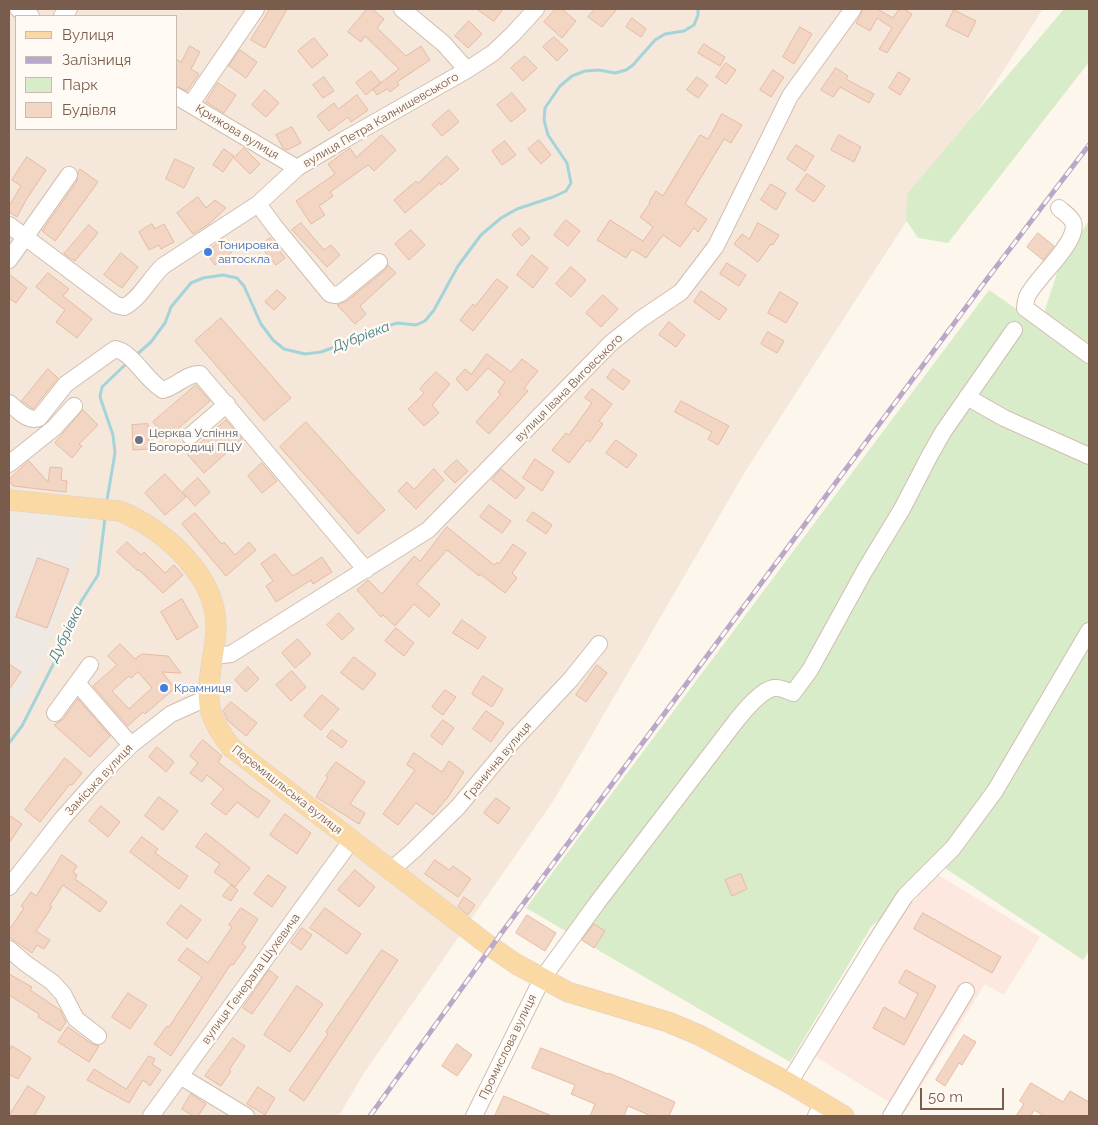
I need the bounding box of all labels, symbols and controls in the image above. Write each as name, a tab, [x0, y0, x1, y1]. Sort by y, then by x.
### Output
legend	[15, 15, 178, 130]
text: Вулиця	[62, 26, 114, 44]
text: Залізниця	[62, 51, 131, 69]
street label: вулиця Петра Калнишевського	[301, 69, 461, 171]
text: Парк	[62, 76, 98, 94]
text: Будівля	[62, 101, 116, 119]
street label: Крижова вулиця	[193, 101, 281, 163]
place label: Тонировка автоскла	[218, 238, 279, 266]
marker: Тонировка автоскла	[202, 246, 214, 258]
water label: Дубрівка	[330, 318, 392, 356]
street label: вулиця Івана Виговського	[512, 331, 626, 445]
place label: Церква Успіння Богородиці ПЦУ	[149, 426, 242, 454]
marker: Церква Успіння Богородиці ПЦУ	[133, 434, 145, 446]
water label: Дубрівка	[45, 603, 87, 665]
place label: Крамниця	[174, 681, 231, 695]
marker: Крамниця	[158, 682, 170, 694]
street label: Гранична вулиця	[461, 719, 535, 803]
street label: Заміська вулиця	[62, 741, 136, 819]
street label: Перемишльська вулиця	[229, 742, 345, 838]
street label: вулиця Генерала Шухевича	[199, 911, 303, 1047]
street label: Промислова вулиця	[476, 992, 540, 1102]
scale bar	[923, 1078, 1007, 1110]
text: 50 m	[928, 1088, 963, 1106]

